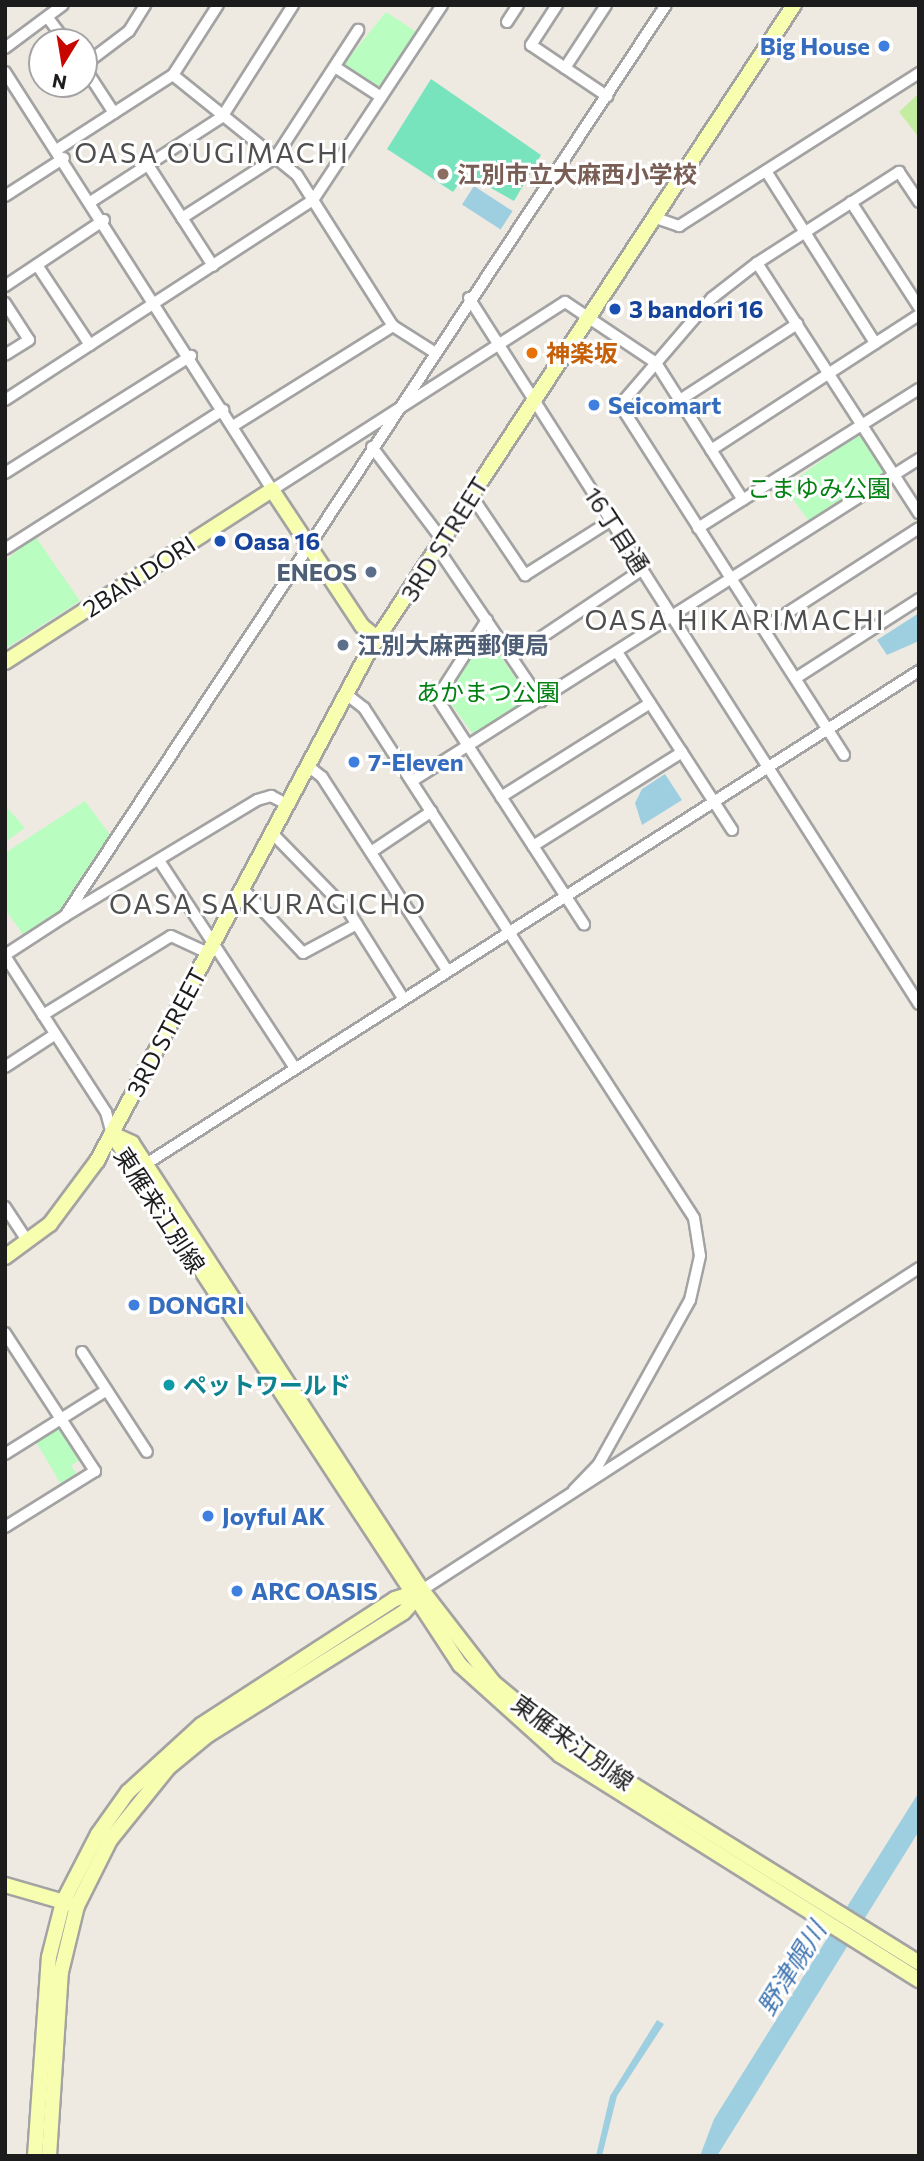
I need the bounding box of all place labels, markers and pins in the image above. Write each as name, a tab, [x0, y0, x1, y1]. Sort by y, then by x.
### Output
place label: Big House	[760, 32, 870, 60]
marker: Big House	[876, 38, 892, 54]
place label: 江別市立大麻西小学校	[457, 160, 697, 188]
marker: 江別市立大麻西小学校	[435, 166, 451, 182]
place label: 3 bandori 16	[629, 295, 764, 323]
marker: 3 bandori 16	[607, 301, 623, 317]
place label: 神楽坂	[546, 339, 618, 367]
marker: 神楽坂	[524, 345, 540, 361]
place label: Seicomart	[608, 391, 721, 419]
marker: Seicomart	[586, 397, 602, 413]
place label: Oasa 16	[234, 527, 320, 555]
marker: Oasa 16	[212, 533, 228, 549]
place label: ENEOS	[276, 558, 357, 586]
marker: ENEOS	[363, 564, 379, 580]
place label: 江別大麻西郵便局	[357, 631, 549, 659]
marker: 江別大麻西郵便局	[335, 637, 351, 653]
place label: 7-Eleven	[368, 748, 464, 776]
marker: 7-Eleven	[346, 754, 362, 770]
place label: DONGRI	[148, 1291, 245, 1319]
marker: DONGRI	[126, 1297, 142, 1313]
place label: ペットワールド	[183, 1371, 351, 1399]
marker: ペットワールド	[161, 1377, 177, 1393]
place label: Joyful AK	[222, 1502, 325, 1530]
marker: Joyful AK	[200, 1508, 216, 1524]
place label: ARC OASIS	[251, 1577, 378, 1605]
marker: ARC OASIS	[229, 1583, 245, 1599]

